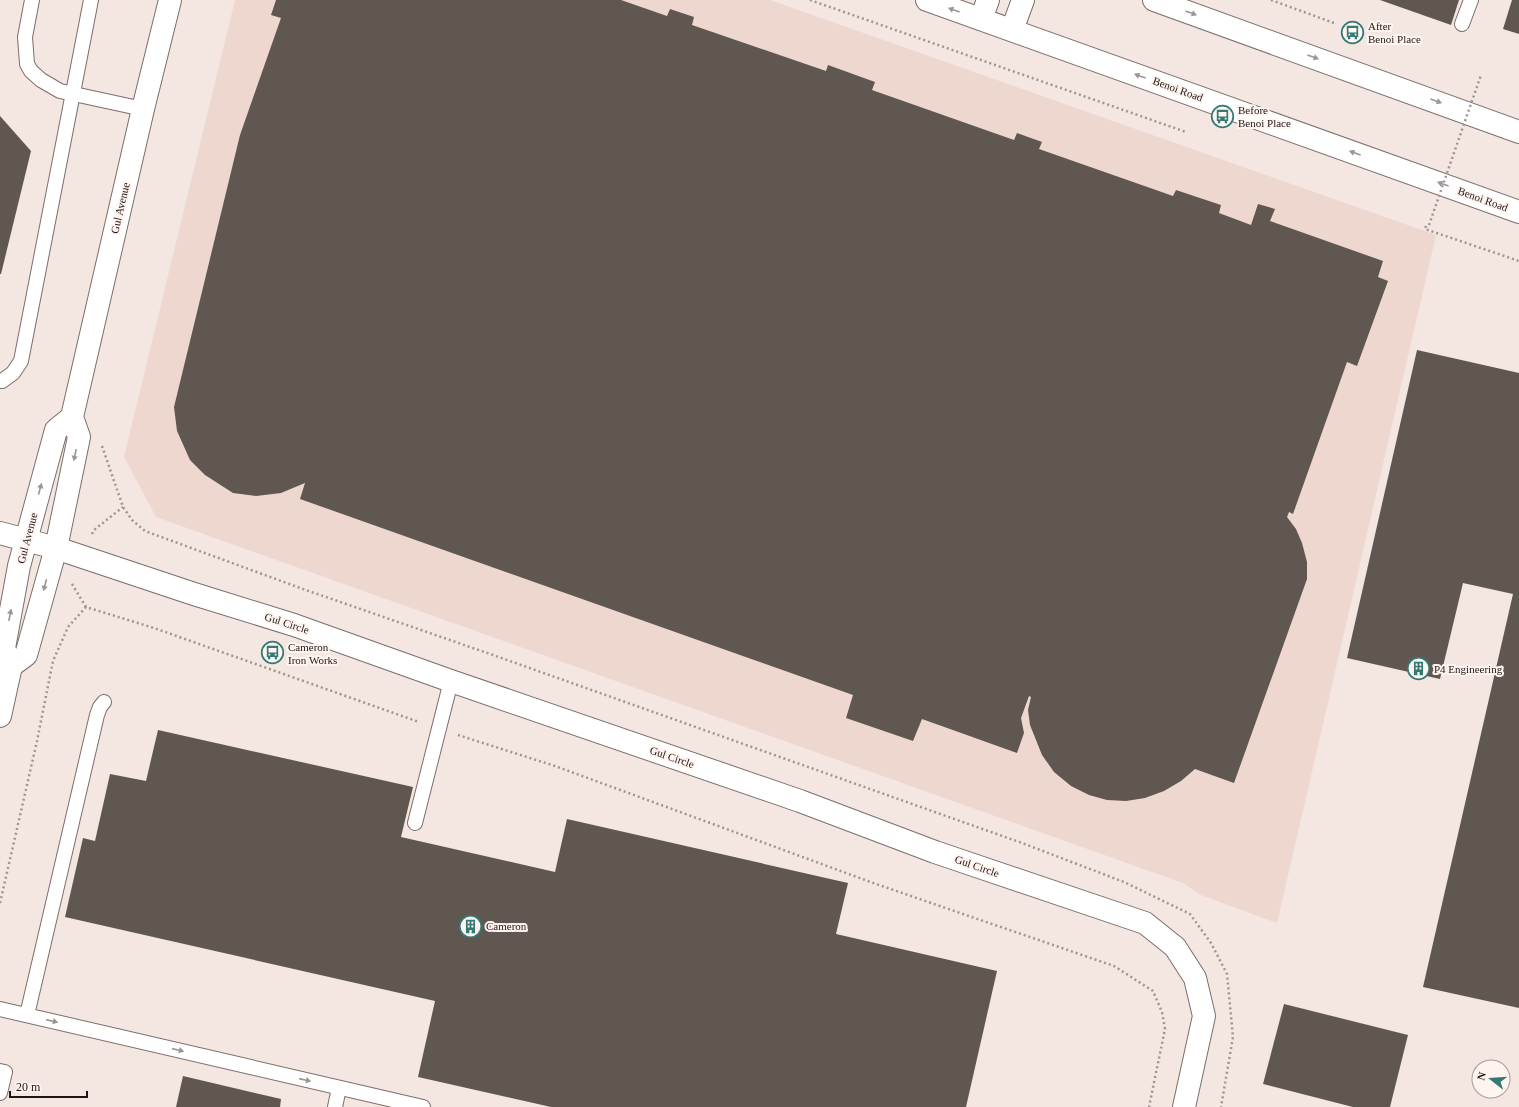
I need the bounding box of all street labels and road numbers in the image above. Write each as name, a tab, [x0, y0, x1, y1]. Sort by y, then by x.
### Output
street label: Benoi Road	[1151, 74, 1205, 104]
street label: Gul Avenue	[108, 181, 132, 235]
street label: Benoi Road	[1456, 184, 1510, 214]
street label: Gul Avenue	[14, 511, 40, 565]
street label: Gul Circle	[263, 610, 311, 636]
street label: Gul Circle	[648, 744, 696, 770]
street label: Gul Circle	[953, 853, 1001, 879]

